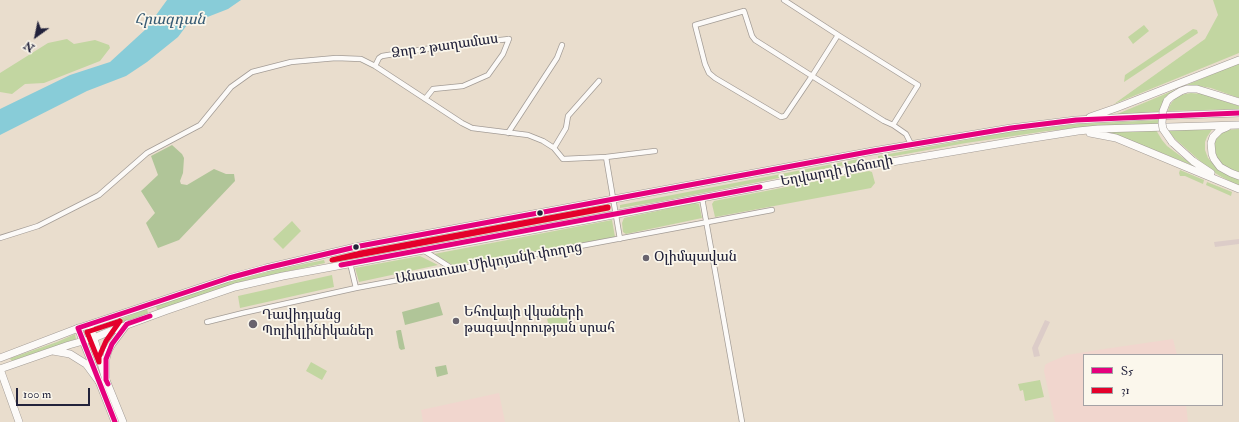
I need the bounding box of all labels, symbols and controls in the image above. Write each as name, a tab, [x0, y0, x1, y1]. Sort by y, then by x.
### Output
water label: Հրազդան	[135, 12, 205, 30]
north arrow	[16, 16, 56, 56]
street label: Ձոր 2 թաղամաս	[391, 31, 499, 63]
text: N	[22, 38, 37, 55]
street label: Եղվարդի խճուղի	[779, 153, 895, 191]
unlabelled marker	[535, 208, 545, 218]
street label: Անաստաս Միկոյանի փողոց	[395, 239, 583, 289]
unlabelled marker	[351, 242, 361, 252]
place label: Օլիմպավան	[654, 250, 737, 266]
marker: Օլիմպավան	[641, 253, 651, 263]
place label: Եհովայի վկաների թագավորության սրահ	[464, 305, 615, 338]
place label: Դավիդյանց Պոլիկլինիկաներ	[262, 308, 374, 340]
marker: Եհովայի վկաների թագավորության սրահ	[451, 316, 461, 326]
marker: Դավիդյանց Պոլիկլինիկաներ	[247, 318, 259, 330]
legend	[1083, 354, 1223, 406]
text: Տ5	[1121, 364, 1133, 379]
scale bar	[18, 380, 92, 406]
text: 31	[1121, 383, 1130, 398]
text: 100 m	[23, 387, 51, 402]

